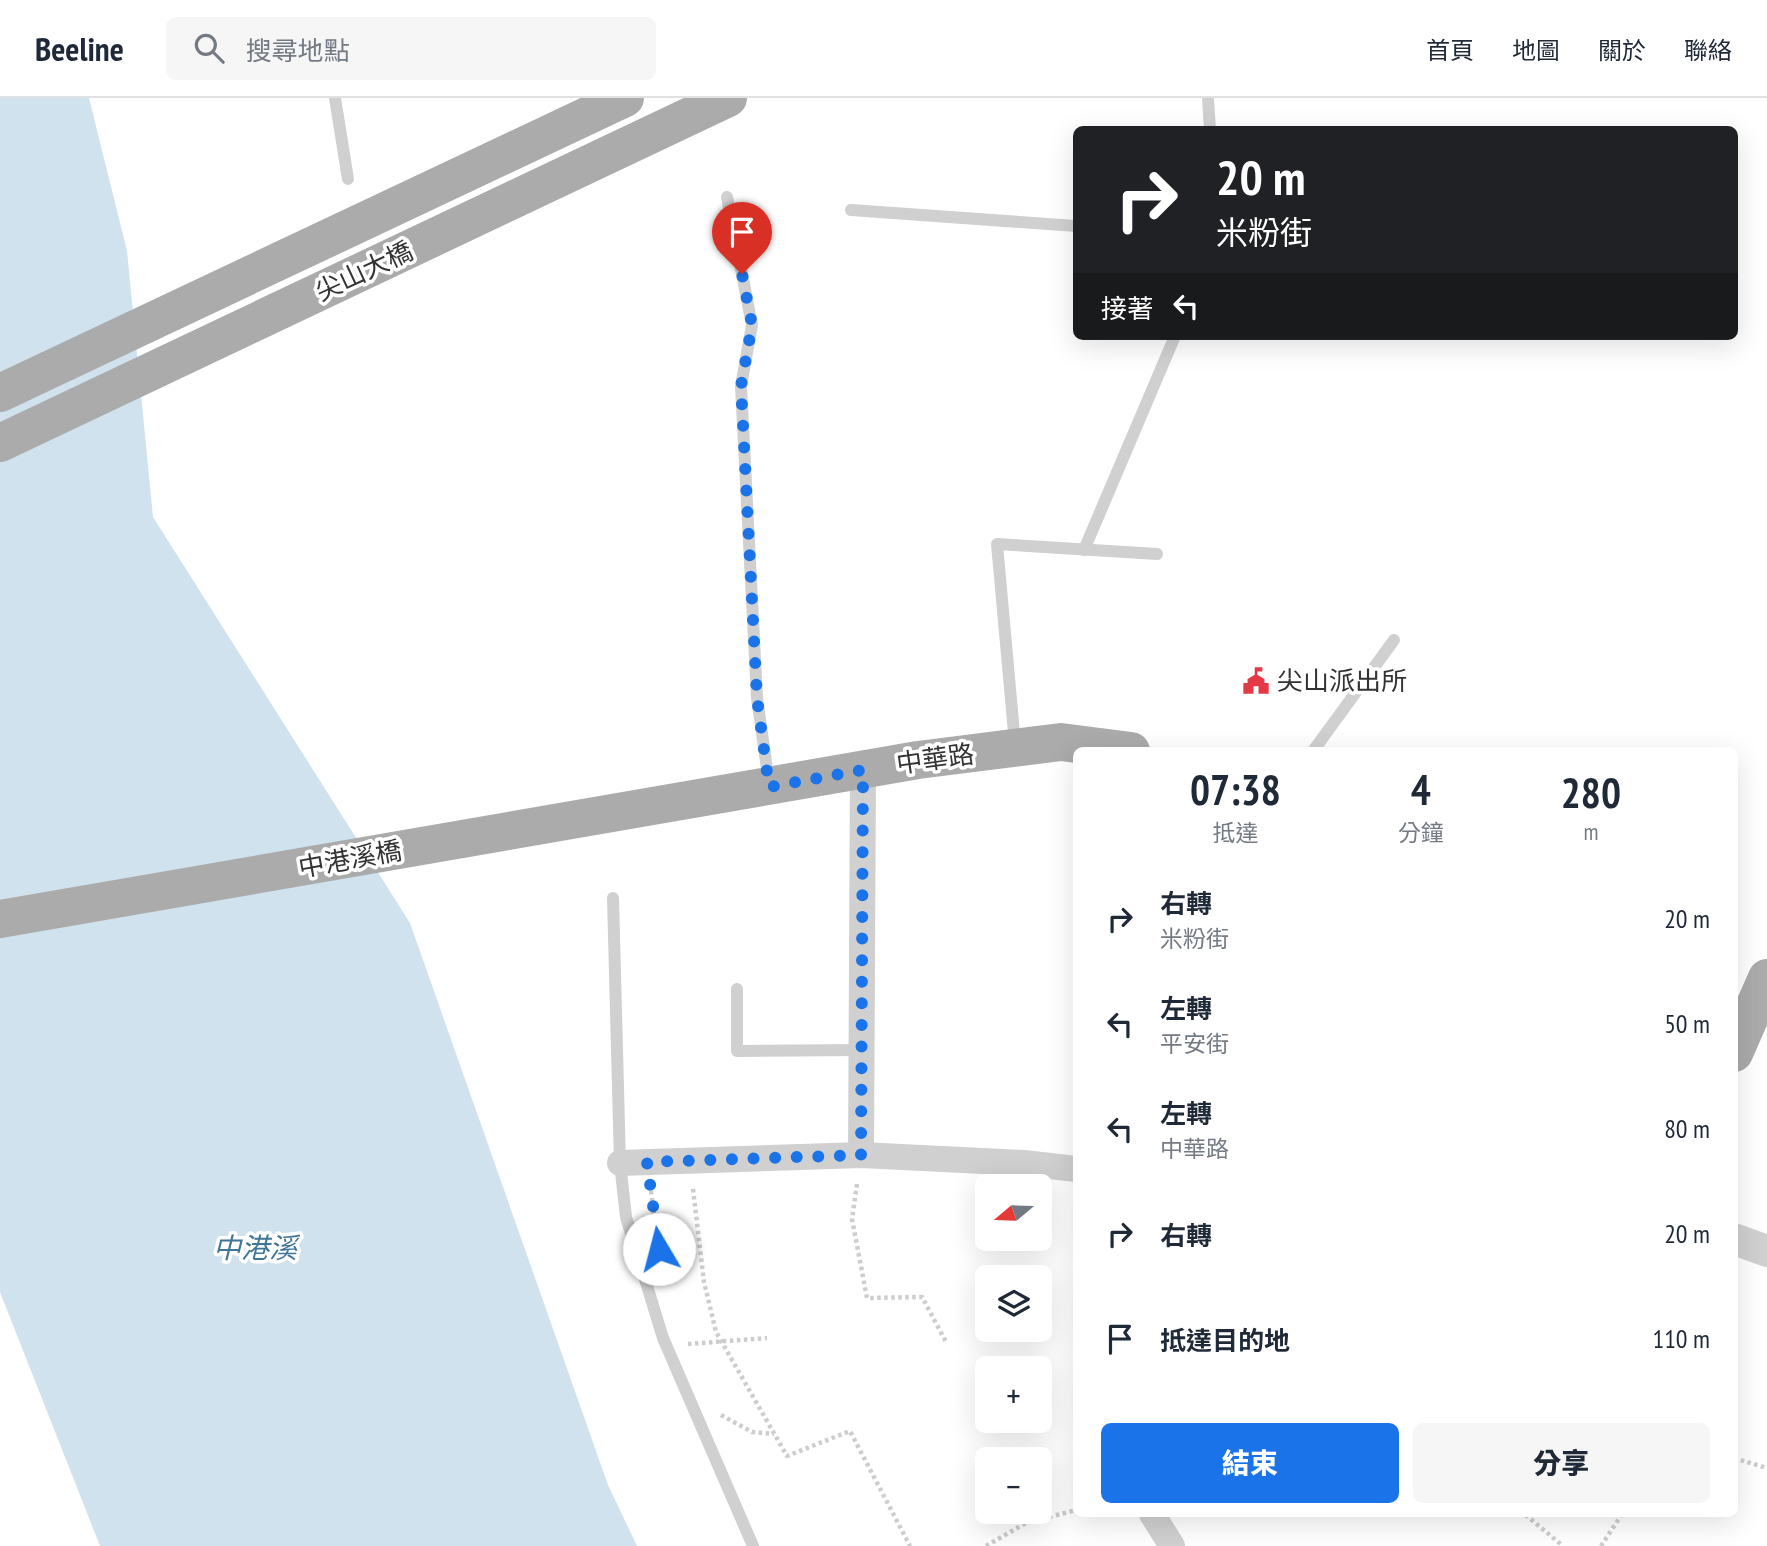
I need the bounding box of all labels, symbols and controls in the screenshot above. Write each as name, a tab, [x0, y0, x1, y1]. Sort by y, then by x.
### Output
search box	[166, 17, 656, 80]
text: Beeline	[35, 27, 124, 70]
icon: search	[190, 29, 228, 67]
text: 搜尋地點	[246, 34, 350, 67]
text: 首頁	[1426, 35, 1474, 66]
text: 地圖	[1512, 35, 1560, 66]
text: 關於	[1598, 35, 1646, 66]
text: 聯絡	[1684, 35, 1732, 66]
text: 20 m	[1216, 145, 1305, 209]
icon: right	[1101, 154, 1192, 245]
pin	[712, 202, 772, 274]
text: 米粉街	[1216, 211, 1312, 253]
icon: arrive	[723, 213, 761, 251]
street label: 尖山大橋	[310, 234, 418, 307]
icon: left	[1167, 287, 1205, 325]
text: 接著	[1101, 292, 1153, 325]
place label: 尖山派出所	[1277, 664, 1407, 697]
public building icon: 尖山派出所	[1241, 666, 1271, 696]
street label: 中華路	[894, 737, 976, 780]
text: 07:38	[1190, 762, 1281, 817]
text: 4	[1411, 762, 1431, 817]
text: 280	[1561, 765, 1621, 820]
text: m	[1583, 817, 1598, 846]
text: 抵達	[1212, 818, 1258, 847]
text: 分鐘	[1398, 818, 1444, 847]
street label: 中港溪橋	[296, 833, 404, 884]
text: 右轉	[1160, 887, 1212, 920]
icon: right	[1101, 900, 1139, 938]
text: 20 m	[1664, 902, 1710, 935]
text: 米粉街	[1160, 924, 1229, 953]
text: 左轉	[1160, 992, 1212, 1025]
icon: left	[1101, 1005, 1139, 1043]
text: 50 m	[1664, 1007, 1710, 1040]
text: 平安街	[1160, 1029, 1229, 1058]
text: 左轉	[1160, 1097, 1212, 1130]
icon: left	[1101, 1110, 1139, 1148]
text: 80 m	[1664, 1112, 1710, 1145]
text: 中華路	[1160, 1134, 1229, 1163]
north arrow	[975, 1174, 1052, 1251]
map controls	[975, 1174, 1052, 1524]
position arrow	[622, 1212, 696, 1286]
icon: right	[1101, 1215, 1139, 1253]
text: 20 m	[1664, 1217, 1710, 1250]
text: 右轉	[1160, 1219, 1212, 1252]
water label: 中港溪	[213, 1229, 301, 1266]
button: layers	[975, 1265, 1052, 1342]
icon: arrive	[1101, 1320, 1139, 1358]
text: 110 m	[1652, 1322, 1710, 1355]
text: 抵達目的地	[1160, 1324, 1290, 1357]
button: +	[975, 1356, 1052, 1433]
button: 結束	[1101, 1423, 1399, 1503]
button: 分享	[1413, 1423, 1710, 1503]
button: −	[975, 1447, 1052, 1524]

